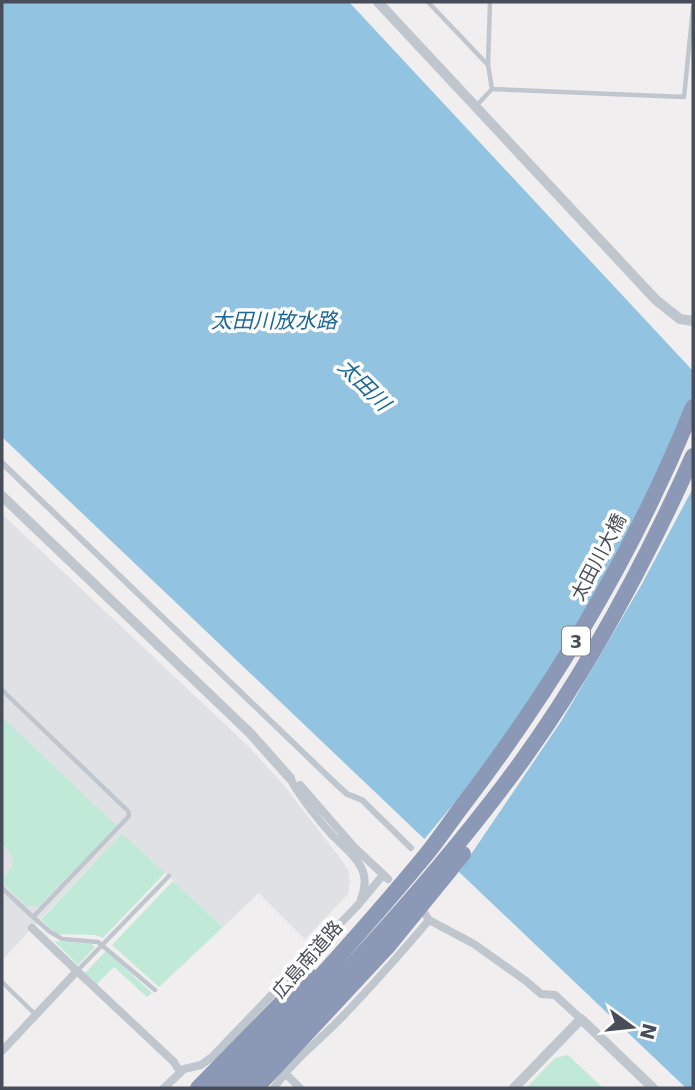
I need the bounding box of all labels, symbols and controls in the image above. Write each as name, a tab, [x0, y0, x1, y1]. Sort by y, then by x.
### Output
water label: 太田川放水路	[211, 309, 339, 333]
water label: 太田川	[333, 354, 396, 417]
street label: 太田川大橋	[566, 510, 630, 604]
road number: 3	[562, 626, 590, 656]
street label: 広島南道路	[268, 916, 346, 1002]
north arrow	[597, 992, 667, 1062]
text: N	[636, 1021, 661, 1042]

